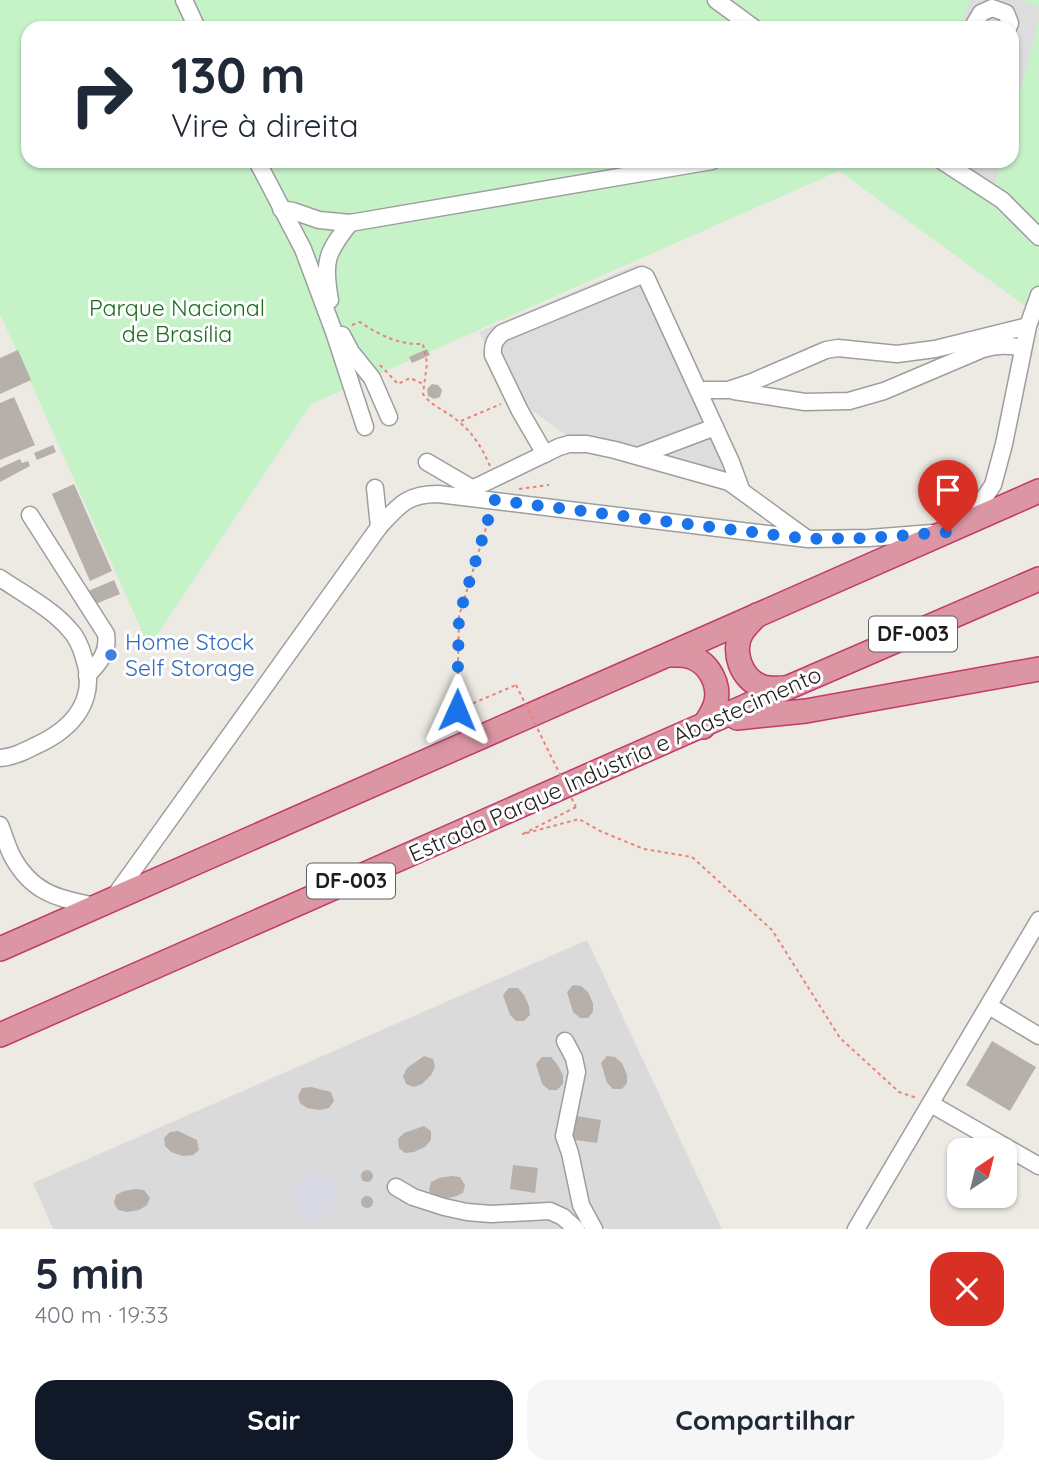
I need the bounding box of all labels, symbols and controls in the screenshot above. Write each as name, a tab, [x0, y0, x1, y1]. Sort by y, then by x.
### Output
text: 130 m	[171, 44, 305, 105]
icon: right	[56, 49, 147, 140]
text: Vire à direita	[171, 105, 359, 145]
park label: Parque Nacional de Brasília	[89, 293, 265, 348]
pin	[918, 460, 978, 532]
icon: arrive	[929, 471, 967, 509]
road number: DF-003	[869, 616, 957, 652]
place label: Home Stock Self Storage	[125, 627, 255, 682]
marker: Home Stock Self Storage	[103, 647, 119, 663]
street label: Estrada Parque Indústria e Abastecimento	[404, 659, 826, 868]
position arrow	[420, 673, 494, 747]
road number: DF-003	[307, 864, 395, 898]
north arrow	[947, 1138, 1017, 1208]
map controls	[947, 1138, 1017, 1208]
text: 5 min	[35, 1247, 145, 1300]
button: close	[930, 1252, 1004, 1326]
text: 400 m · 19:33	[35, 1300, 169, 1329]
button: Sair	[35, 1380, 513, 1460]
button: Compartilhar	[527, 1380, 1004, 1460]

